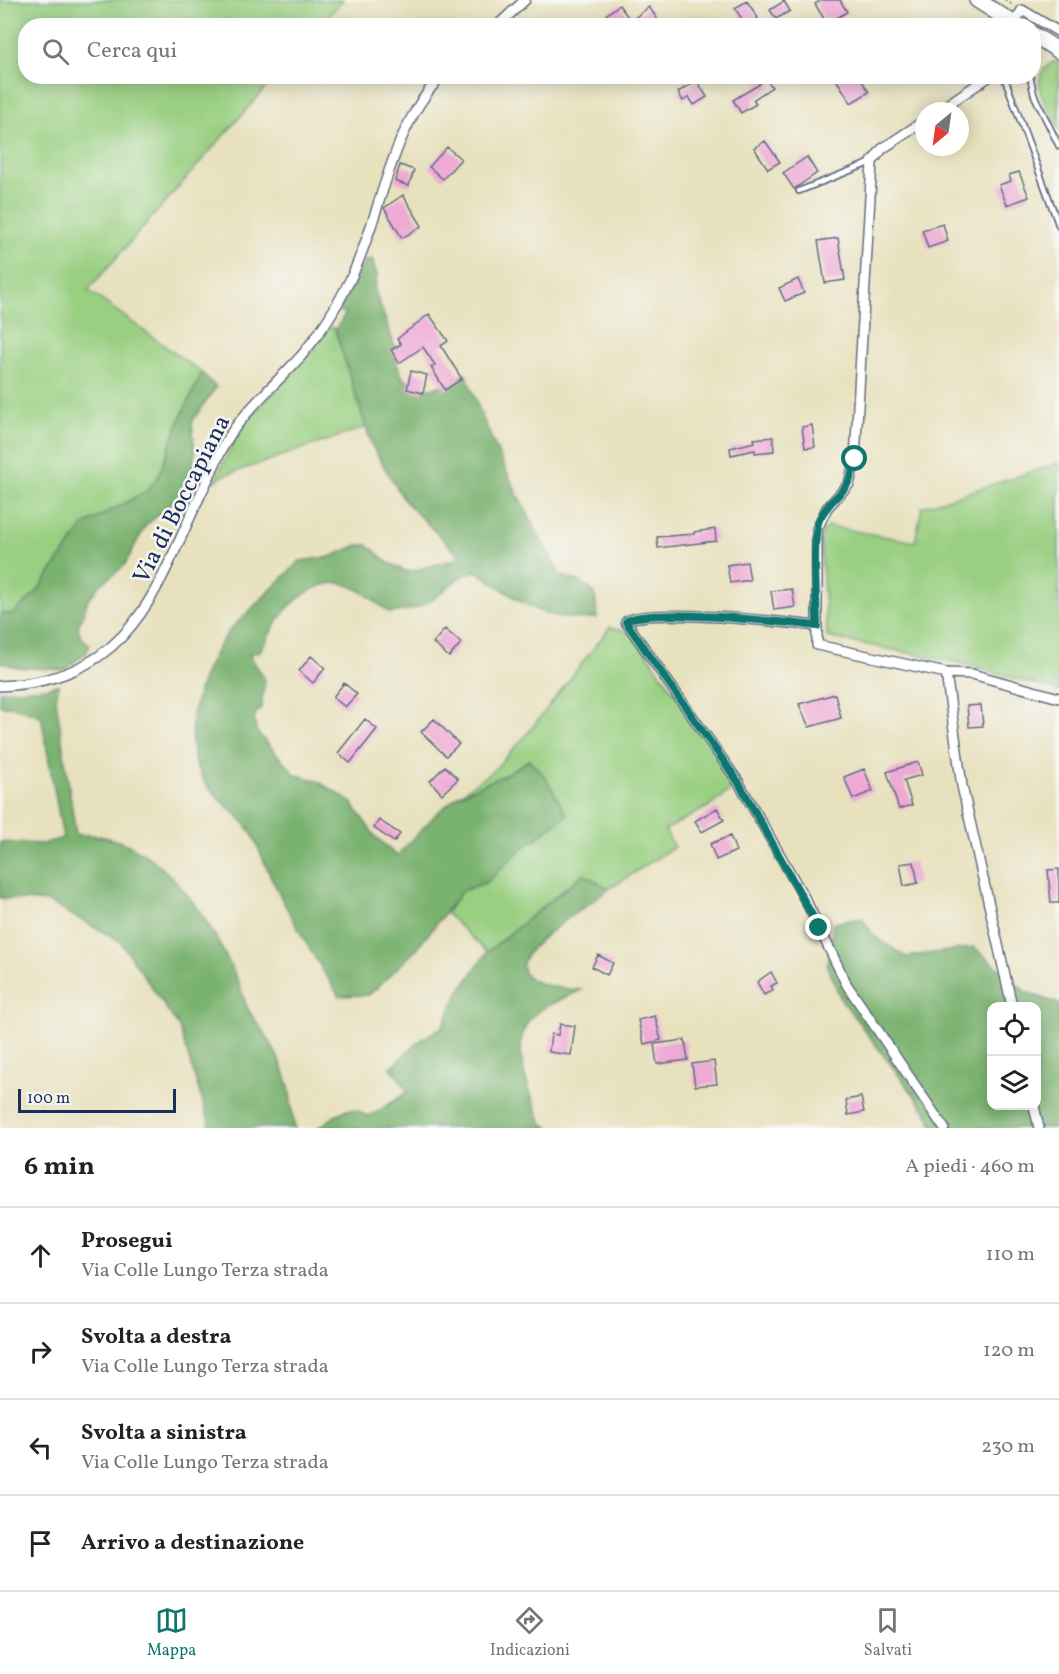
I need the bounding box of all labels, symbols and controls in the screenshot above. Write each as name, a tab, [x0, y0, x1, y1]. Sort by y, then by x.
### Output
search box	[18, 18, 1041, 84]
icon: search	[39, 35, 72, 68]
text: Cerca qui	[87, 36, 177, 67]
north arrow	[915, 102, 969, 156]
street label: Via di Boccapiana	[126, 410, 240, 590]
route start	[841, 445, 867, 471]
route end	[805, 914, 831, 940]
map controls	[987, 1002, 1041, 1110]
button: locate	[987, 1002, 1041, 1056]
button: layers	[987, 1056, 1041, 1110]
scale bar	[18, 1086, 176, 1114]
text: 100 m	[27, 1088, 70, 1110]
text: 6 min	[24, 1149, 95, 1185]
text: A piedi · 460 m	[905, 1153, 1035, 1181]
text: Prosegui	[81, 1226, 173, 1257]
icon: ahead	[24, 1239, 57, 1272]
text: 110 m	[986, 1241, 1035, 1269]
text: Via Colle Lungo Terza strada	[81, 1257, 329, 1285]
text: Svolta a destra	[81, 1322, 232, 1353]
icon: right	[24, 1335, 57, 1368]
text: 120 m	[983, 1337, 1035, 1365]
text: Via Colle Lungo Terza strada	[81, 1353, 329, 1381]
text: Svolta a sinistra	[81, 1418, 247, 1449]
icon: left	[24, 1431, 57, 1464]
text: 230 m	[981, 1433, 1035, 1461]
text: Via Colle Lungo Terza strada	[81, 1449, 329, 1477]
icon: arrive	[24, 1527, 57, 1560]
text: Arrivo a destinazione	[81, 1528, 304, 1559]
tab: Mappa	[147, 1604, 196, 1662]
tab: Indicazioni	[490, 1604, 570, 1662]
tab: Salvati	[864, 1604, 912, 1662]

